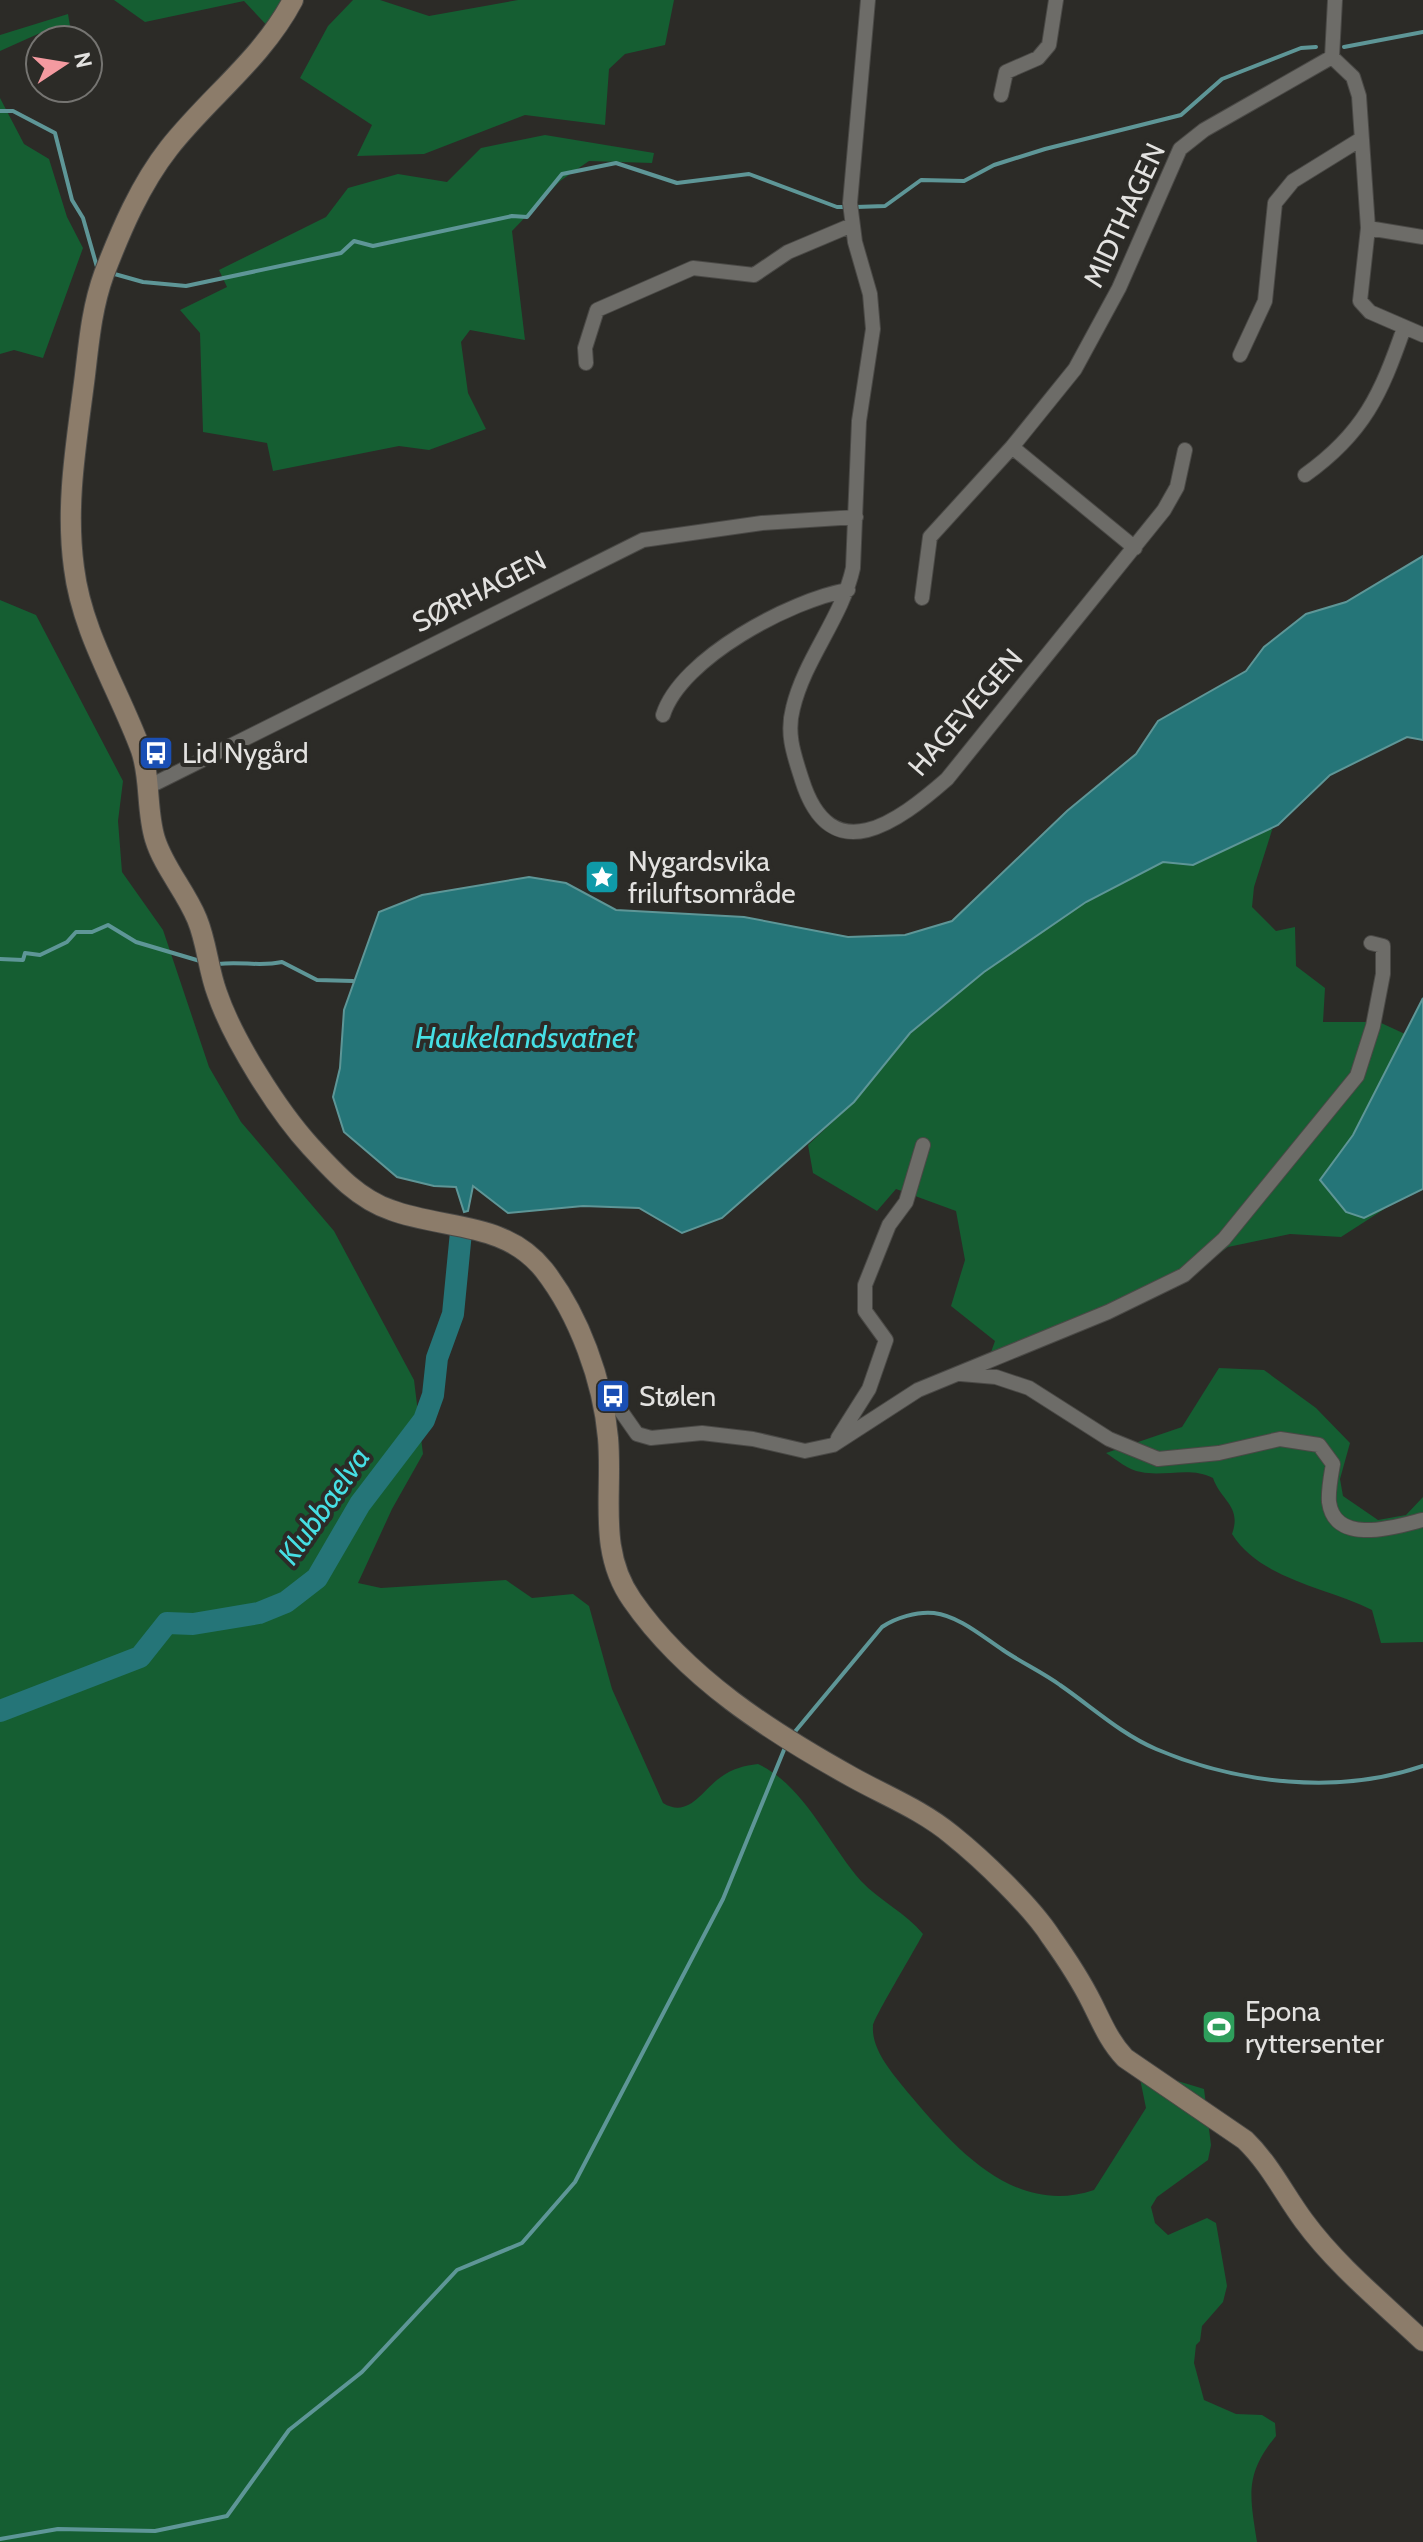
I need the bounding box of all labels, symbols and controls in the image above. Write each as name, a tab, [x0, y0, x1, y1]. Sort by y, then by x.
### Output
north arrow	[24, 24, 104, 104]
text: N	[68, 50, 98, 70]
street label: MIDTHAGEN	[1076, 138, 1172, 292]
street label: SØRHAGEN	[406, 543, 552, 639]
street label: HAGEVEGEN	[901, 641, 1029, 783]
bus stop icon: Lid Nygård	[137, 734, 175, 772]
place label: Lid Nygård	[182, 736, 309, 770]
place label: Nygardsvika friluftsområde	[628, 844, 796, 910]
place icon: Nygardsvika friluftsområde	[583, 858, 621, 896]
water label: Haukelandsvatnet	[415, 1019, 636, 1056]
bus stop icon: Stølen	[594, 1377, 632, 1415]
place label: Stølen	[639, 1379, 716, 1413]
water label: Klubbaelva	[270, 1440, 377, 1572]
place label: Epona ryttersenter	[1245, 1994, 1384, 2060]
sports icon: Epona ryttersenter	[1200, 2008, 1238, 2046]

